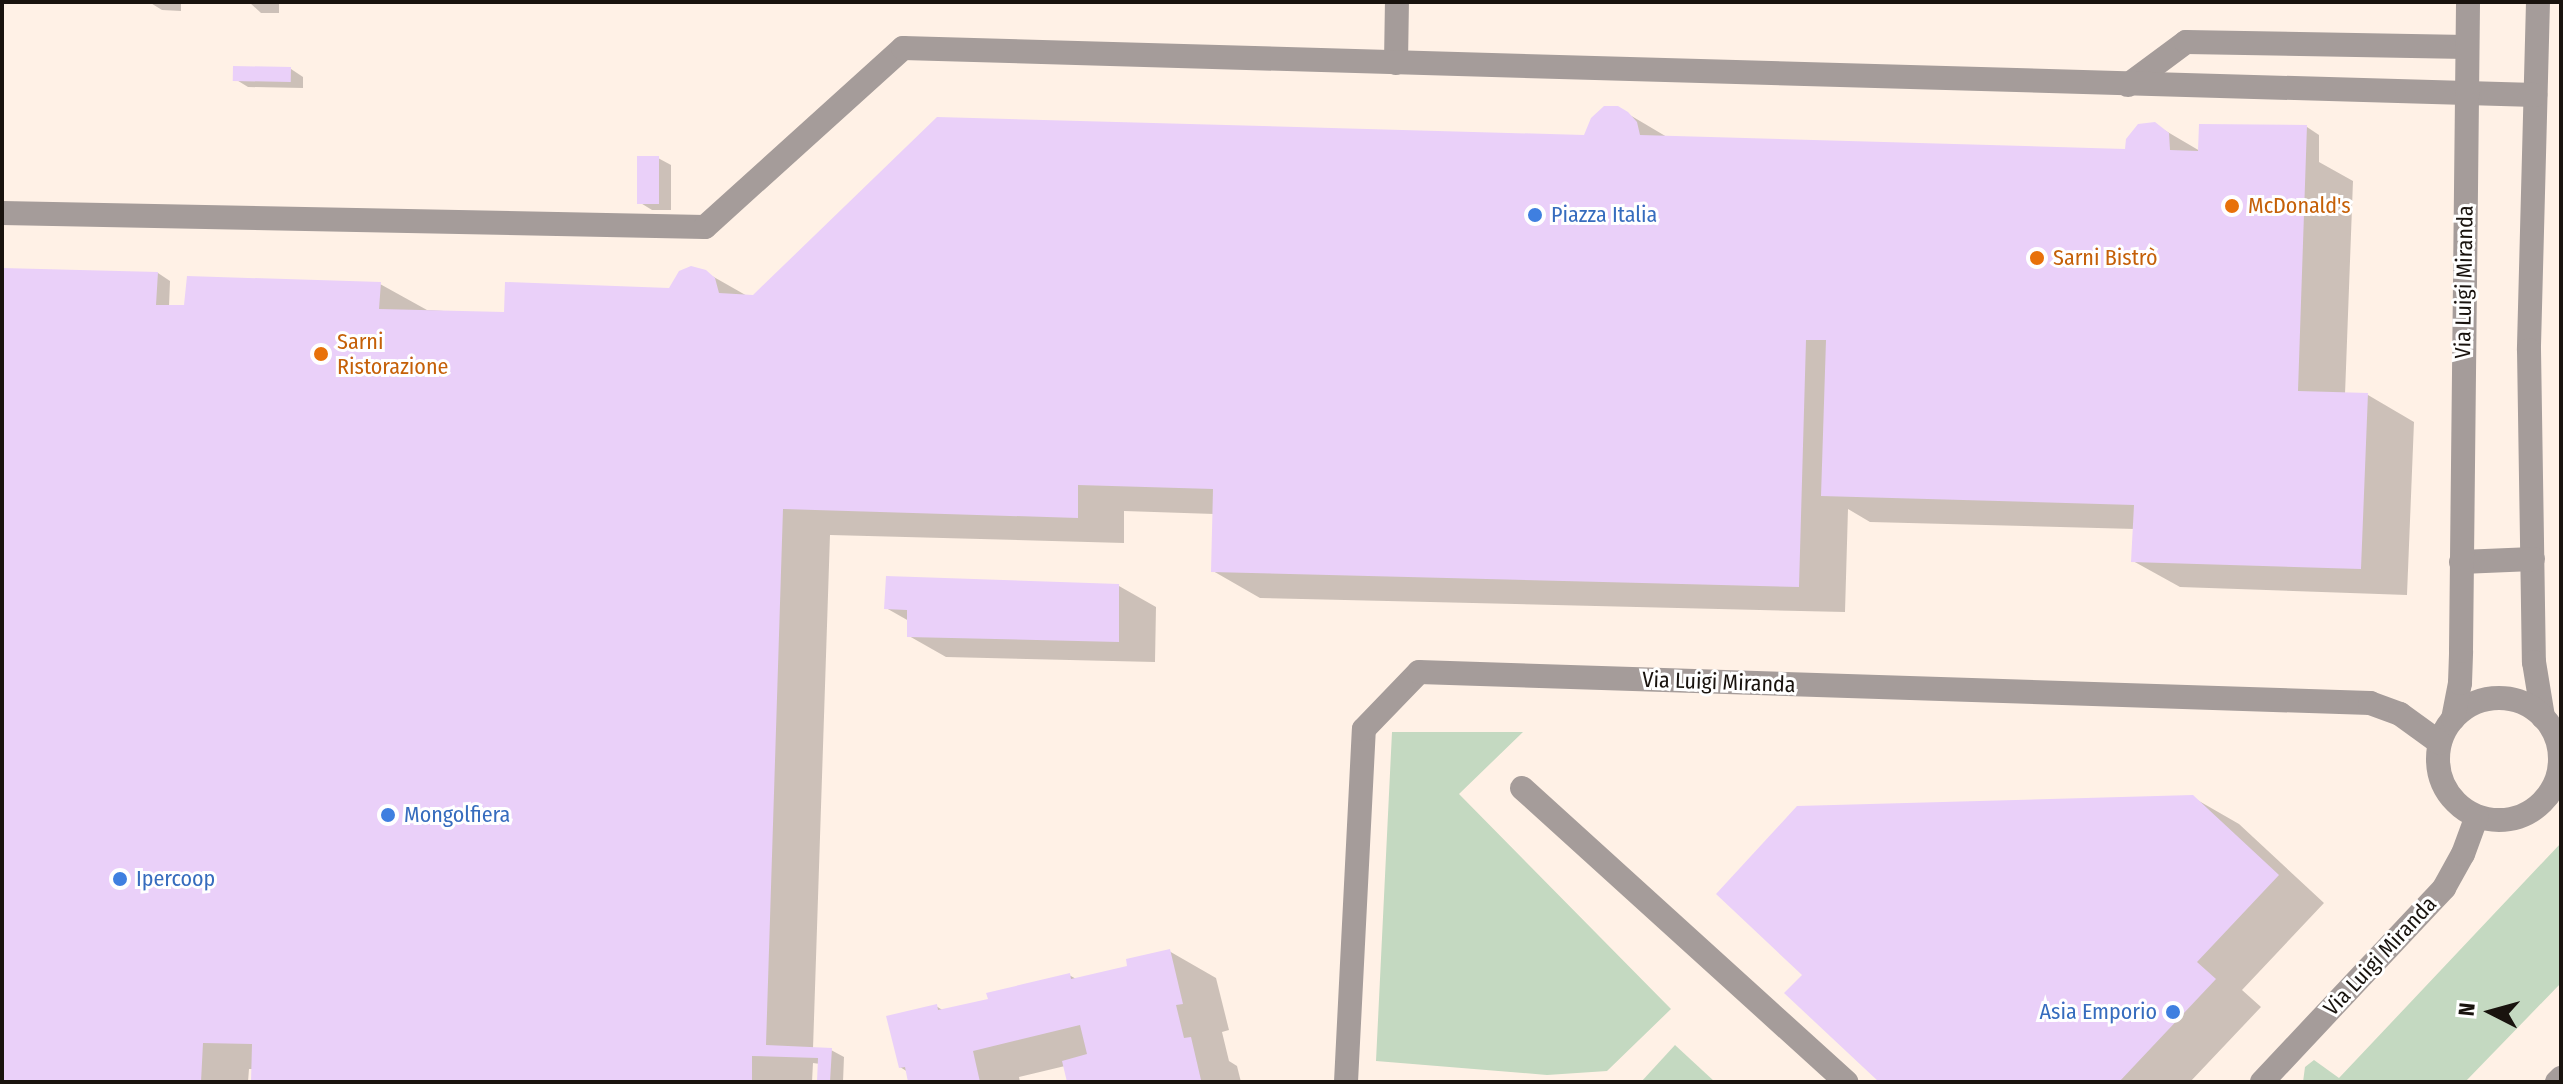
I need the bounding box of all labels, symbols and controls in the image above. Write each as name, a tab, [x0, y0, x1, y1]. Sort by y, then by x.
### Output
place label: McDonald's	[2248, 193, 2351, 219]
marker: McDonald's	[2223, 197, 2241, 215]
place label: Piazza Italia	[1551, 202, 1657, 228]
street label: Via Luigi Miranda	[2449, 205, 2479, 359]
marker: Piazza Italia	[1526, 206, 1544, 224]
place label: Sarni Bistrò	[2053, 245, 2157, 271]
marker: Sarni Bistrò	[2028, 249, 2046, 267]
place label: Sarni Ristorazione	[337, 328, 448, 380]
marker: Sarni Ristorazione	[312, 345, 330, 363]
street label: Via Luigi Miranda	[1642, 666, 1796, 698]
place label: Mongolfiera	[404, 802, 510, 828]
marker: Mongolfiera	[379, 806, 397, 824]
place label: Ipercoop	[136, 866, 215, 892]
marker: Ipercoop	[111, 870, 129, 888]
street label: Via Luigi Miranda	[2318, 891, 2442, 1021]
north arrow	[2451, 972, 2531, 1052]
place label: Asia Emporio	[2039, 999, 2157, 1025]
text: N	[2453, 1001, 2481, 1017]
marker: Asia Emporio	[2164, 1003, 2182, 1021]

